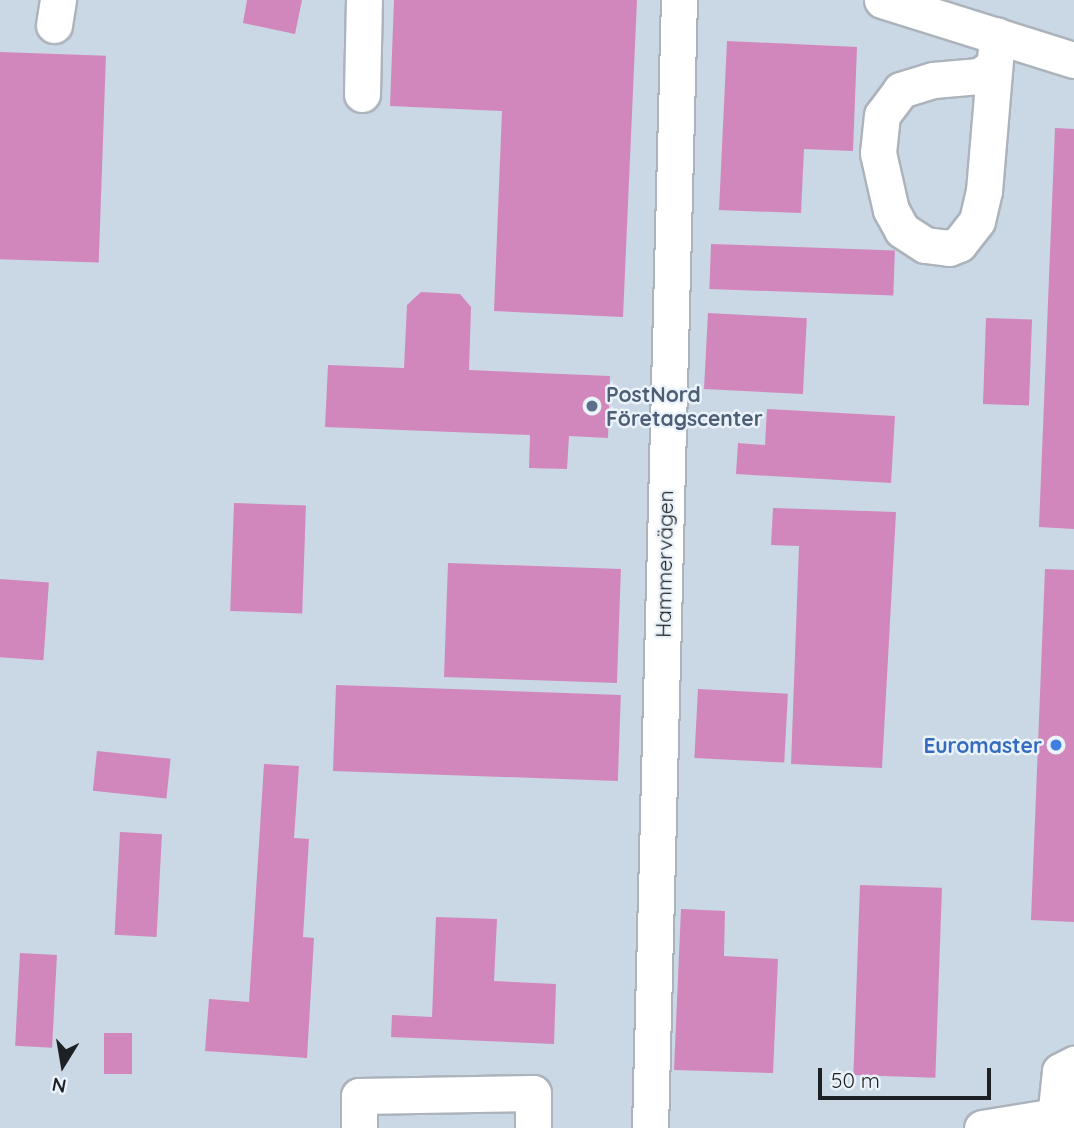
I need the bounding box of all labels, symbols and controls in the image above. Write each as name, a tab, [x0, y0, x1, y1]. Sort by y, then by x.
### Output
place label: PostNord Företagscenter	[606, 381, 763, 431]
marker: PostNord Företagscenter	[584, 398, 600, 414]
street label: Hammervägen	[650, 490, 678, 638]
place label: Euromaster	[923, 732, 1042, 758]
marker: Euromaster	[1048, 737, 1064, 753]
north arrow	[28, 1030, 98, 1100]
scale bar	[822, 1054, 995, 1098]
text: 50 m	[831, 1067, 880, 1093]
text: N	[50, 1073, 68, 1099]

